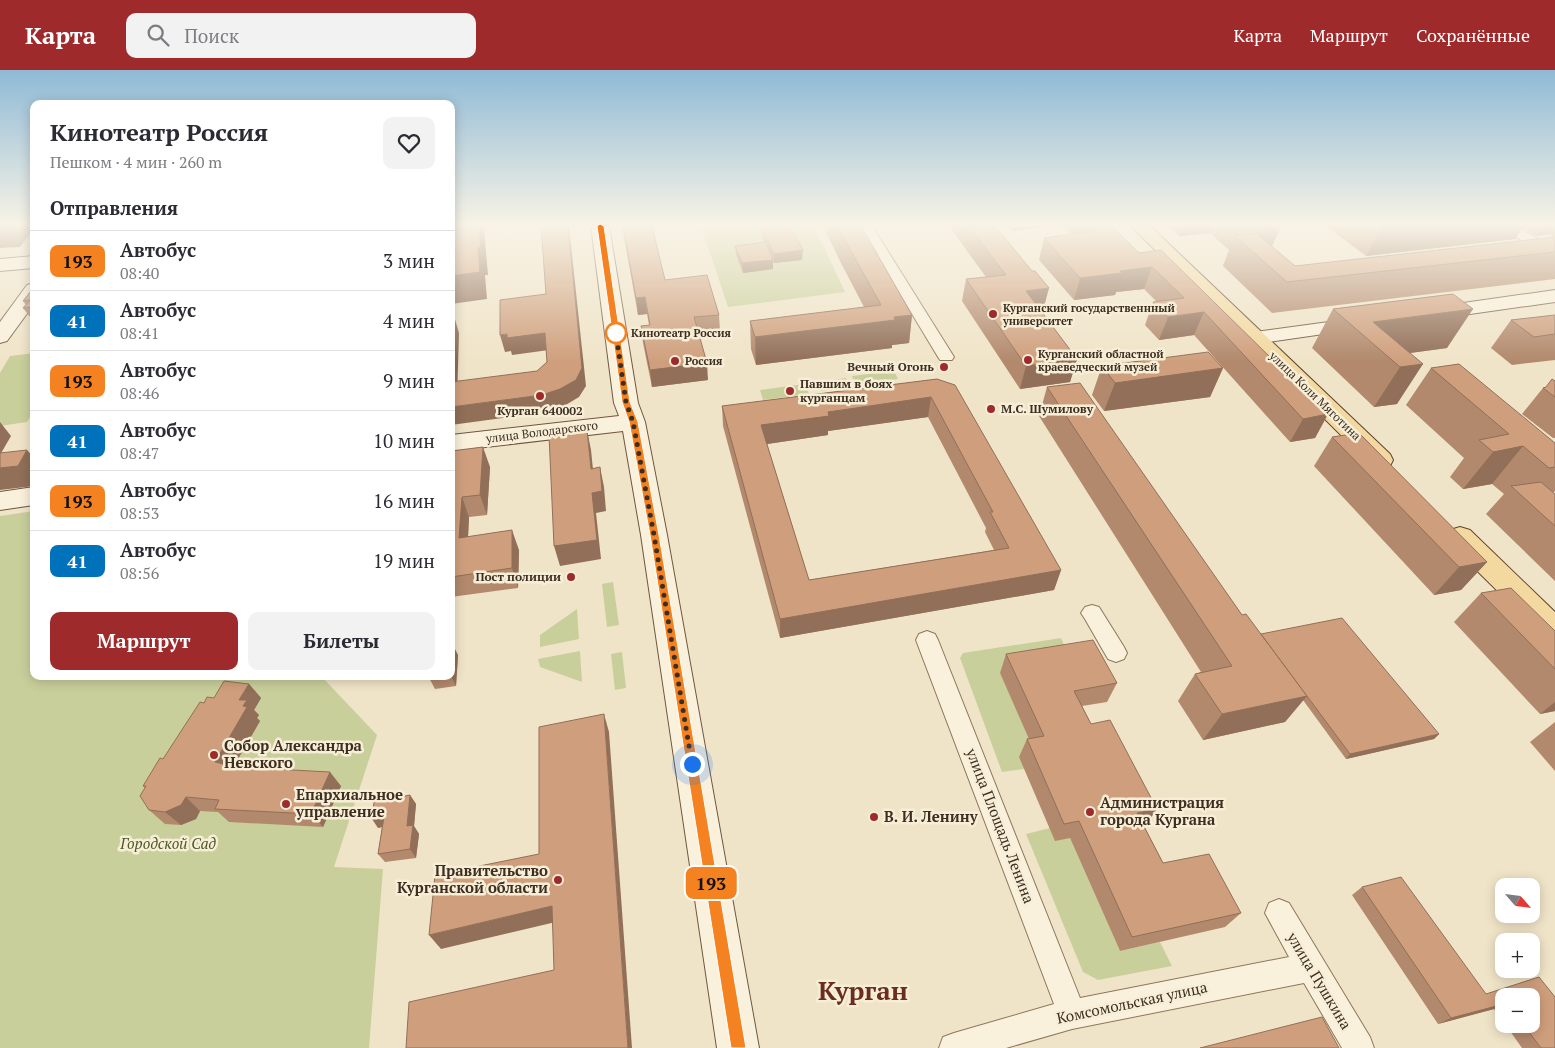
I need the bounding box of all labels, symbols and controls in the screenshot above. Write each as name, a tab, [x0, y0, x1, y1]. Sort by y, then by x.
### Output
search box	[126, 13, 476, 58]
text: Карта	[25, 19, 96, 51]
icon: search	[144, 21, 172, 49]
text: Поиск	[184, 23, 239, 48]
text: Карта	[1233, 23, 1282, 47]
text: Маршрут	[1310, 23, 1388, 47]
text: Сохранённые	[1416, 23, 1530, 47]
text: Кинотеатр Россия	[50, 116, 268, 148]
button: heart	[383, 117, 435, 169]
text: Пешком · 4 мин · 260 m	[50, 151, 222, 173]
text: Отправления	[50, 195, 178, 220]
text: Автобус	[120, 237, 196, 262]
text: 3 мин	[383, 248, 435, 273]
text: 193	[62, 249, 93, 273]
text: 08:40	[120, 262, 159, 284]
text: Автобус	[120, 297, 196, 322]
place label: Курганский государственнный университет	[1002, 301, 1175, 328]
text: 4 мин	[383, 308, 435, 333]
marker: Курганский государственнный университет	[987, 308, 999, 320]
text: 41	[67, 309, 88, 333]
text: 08:41	[120, 322, 159, 344]
marker: Кинотеатр Россия	[605, 322, 627, 344]
place label: Кинотеатр Россия	[631, 326, 732, 340]
place label: Курганский областной краеведческий музей	[1038, 347, 1164, 374]
street label: улица Коли Мяготина	[1266, 347, 1364, 443]
place label: Россия	[685, 354, 723, 368]
marker: Курганский областной краеведческий музей	[1022, 354, 1034, 366]
marker: Россия	[669, 355, 681, 367]
text: Автобус	[120, 357, 196, 382]
place label: Вечный Огонь	[847, 359, 934, 374]
marker: Вечный Огонь	[938, 361, 950, 373]
text: 9 мин	[383, 368, 435, 393]
text: 193	[62, 369, 93, 393]
place label: Павшим в боях курганцам	[800, 376, 892, 405]
text: 08:46	[120, 382, 159, 404]
marker: Павшим в боях курганцам	[784, 385, 796, 397]
marker: Курган 640002	[534, 390, 546, 402]
place label: М.С. Шумилову	[1001, 401, 1094, 416]
place label: Курган 640002	[497, 403, 583, 418]
marker: М.С. Шумилову	[985, 403, 997, 415]
text: Автобус	[120, 417, 196, 442]
street label: улица Володарского	[484, 417, 599, 446]
text: 10 мин	[373, 428, 435, 453]
text: 41	[67, 429, 88, 453]
text: 08:47	[120, 442, 159, 464]
text: Автобус	[120, 477, 196, 502]
text: 16 мин	[373, 488, 435, 513]
text: 193	[62, 489, 93, 513]
text: 08:53	[120, 502, 159, 524]
text: Автобус	[120, 537, 196, 562]
text: 19 мин	[373, 548, 435, 573]
text: 41	[67, 549, 88, 573]
text: 08:56	[120, 562, 159, 584]
place label: Пост полиции	[475, 569, 561, 584]
marker: Пост полиции	[565, 571, 577, 583]
button: Маршрут	[50, 612, 238, 670]
button: Билеты	[248, 612, 435, 670]
place label: Собор Александра Невского	[224, 735, 363, 772]
street label: улица Площадь Ленина	[962, 744, 1040, 906]
marker: Собор Александра Невского	[208, 749, 220, 761]
your location	[680, 752, 705, 777]
place label: Епархиальное управление	[295, 784, 403, 821]
place label: Администрация города Кургана	[1100, 792, 1224, 829]
marker: Епархиальное управление	[280, 798, 292, 810]
place label: В. И. Ленину	[884, 806, 979, 826]
marker: Администрация города Кургана	[1084, 806, 1096, 818]
marker: В. И. Ленину	[868, 811, 880, 823]
park label: Городской Сад	[119, 833, 216, 853]
place label: Правительство Курганской области	[397, 860, 548, 897]
line badge: 193	[682, 867, 740, 899]
text: 193	[696, 871, 726, 895]
marker: Правительство Курганской области	[552, 874, 564, 886]
north arrow	[1495, 878, 1540, 922]
map controls	[1495, 878, 1540, 1033]
street label: улица Пушкина	[1282, 927, 1357, 1033]
button: +	[1495, 933, 1540, 978]
district label: Курган	[818, 973, 908, 1007]
street label: Комсомольская улица	[1055, 976, 1209, 1028]
button: −	[1495, 988, 1540, 1033]

